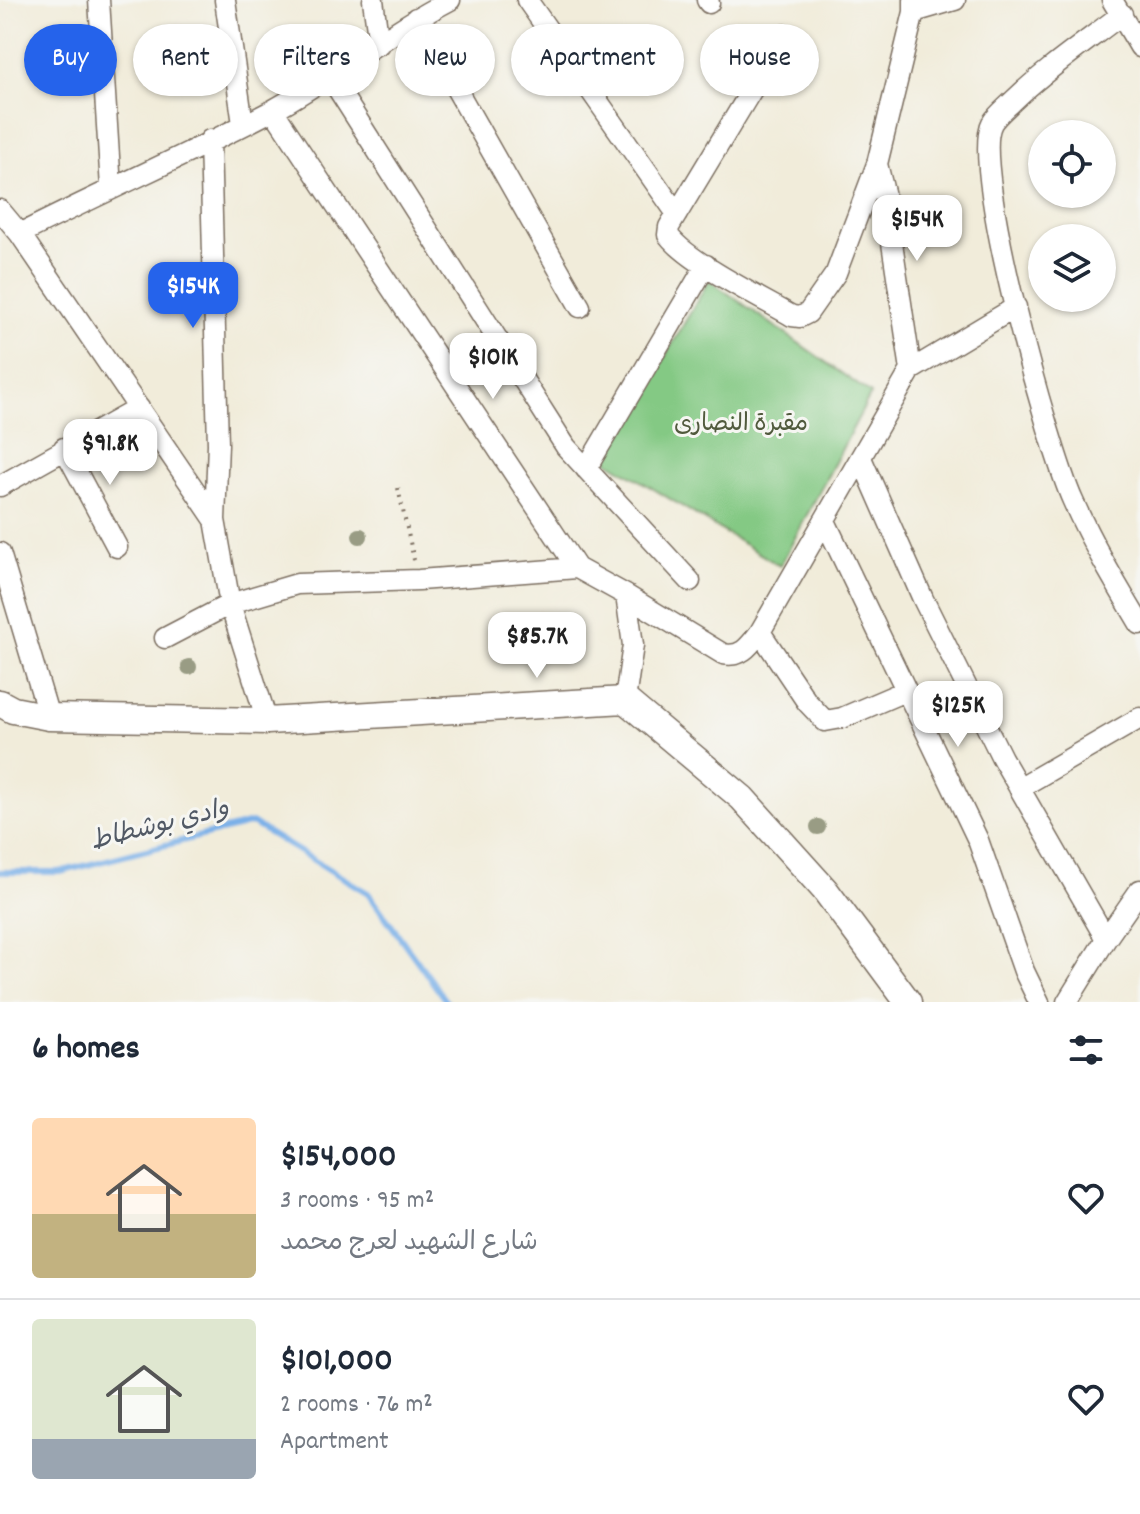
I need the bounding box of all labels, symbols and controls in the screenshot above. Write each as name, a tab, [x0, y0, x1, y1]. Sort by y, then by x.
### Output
chip: Buy	[24, 24, 117, 96]
chip: Rent	[133, 24, 238, 96]
chip: Filters	[254, 24, 379, 96]
chip: New	[395, 24, 495, 96]
chip: Apartment	[511, 24, 684, 96]
chip: House	[700, 24, 819, 96]
map controls	[1028, 120, 1116, 312]
button: locate	[1028, 120, 1116, 208]
pin: $154K	[861, 195, 973, 263]
text: $154K	[890, 202, 944, 239]
button: layers	[1028, 224, 1116, 312]
pin: $154K	[137, 262, 249, 330]
text: $154K	[166, 269, 220, 306]
pin: $101K	[437, 333, 549, 401]
text: $101K	[468, 340, 518, 377]
park label: مقبرة النصارى	[674, 408, 808, 442]
pin: $91.8K	[45, 419, 175, 487]
text: $91.8K	[81, 426, 139, 463]
pin: $85.7K	[472, 612, 602, 680]
text: $85.7K	[506, 619, 568, 656]
pin: $125K	[902, 681, 1014, 749]
text: $125K	[931, 688, 985, 725]
water label: وادي بوشطاط	[87, 791, 233, 861]
text: 6 homes	[32, 1026, 140, 1075]
icon: filters	[1064, 1028, 1108, 1072]
text: $154,000	[280, 1134, 397, 1183]
icon: home	[96, 1150, 192, 1246]
icon: heart	[1064, 1176, 1108, 1220]
text: 3 rooms · 95 m²	[280, 1183, 434, 1220]
text: شارع الشهيد لعرج محمد	[280, 1225, 538, 1262]
text: $101,000	[280, 1338, 393, 1387]
icon: home	[96, 1351, 192, 1447]
icon: heart	[1064, 1377, 1108, 1421]
text: 2 rooms · 76 m²	[280, 1387, 433, 1424]
text: Apartment	[280, 1424, 389, 1461]

